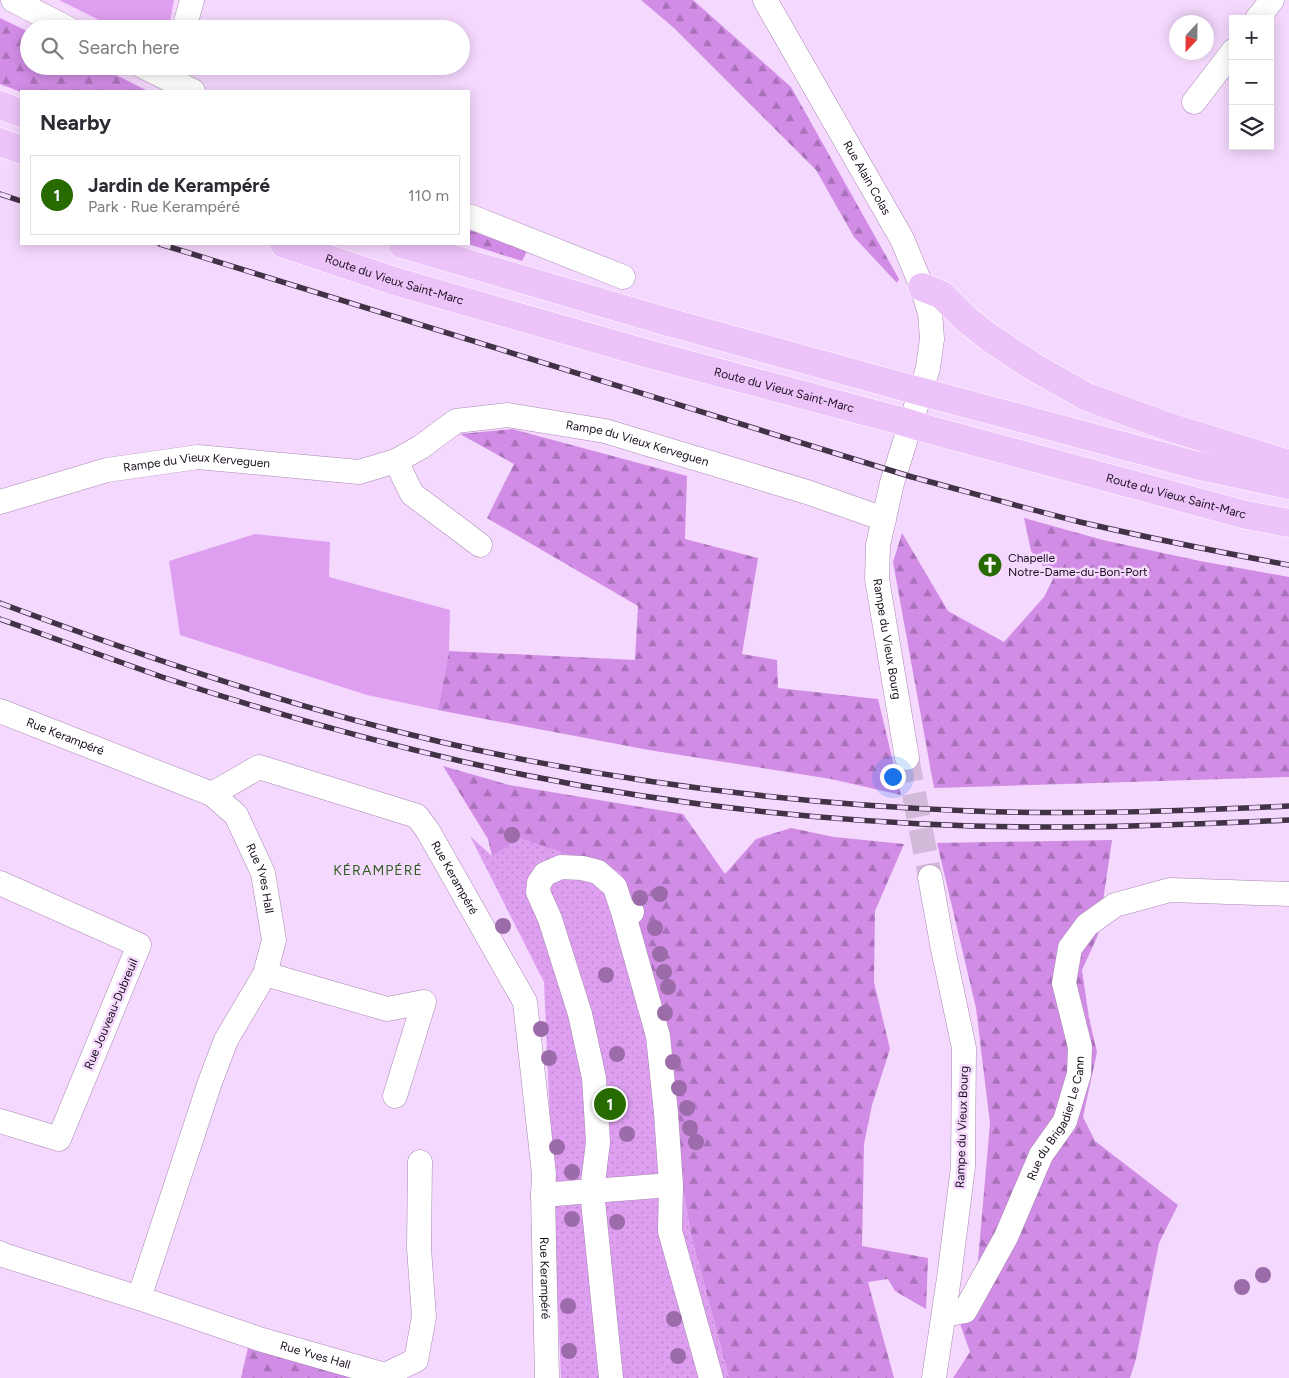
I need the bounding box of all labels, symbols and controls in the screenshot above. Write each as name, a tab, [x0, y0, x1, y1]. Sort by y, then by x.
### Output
north arrow	[1169, 15, 1214, 60]
map controls	[1229, 15, 1274, 150]
button: +	[1229, 15, 1274, 60]
search box	[20, 20, 470, 75]
icon: search	[38, 34, 66, 62]
text: Search here	[78, 36, 180, 59]
button: −	[1229, 60, 1274, 105]
button: layers	[1229, 105, 1274, 150]
text: Nearby	[40, 110, 111, 135]
street label: Rue Alain Colas	[840, 138, 894, 218]
text: Jardin de Kerampéré	[88, 174, 270, 197]
text: 1	[54, 186, 60, 205]
text: 110 m	[408, 186, 449, 205]
text: Park · Rue Kerampéré	[88, 197, 240, 216]
street label: Route du Vieux Saint-Marc	[323, 251, 466, 308]
street label: Route du Vieux Saint-Marc	[712, 365, 856, 415]
street label: Rampe du Vieux Kerveguen	[565, 418, 711, 469]
street label: Rampe du Vieux Kerveguen	[122, 450, 271, 475]
street label: Route du Vieux Saint-Marc	[1105, 471, 1248, 522]
place label: Chapelle Notre-Dame-du-Bon-Port	[1008, 551, 1148, 579]
church icon: Chapelle Notre-Dame-du-Bon-Port	[977, 552, 1003, 578]
street label: Rampe du Vieux Bourg	[870, 578, 904, 701]
street label: Rue Kerampéré	[24, 715, 106, 758]
your location	[880, 764, 906, 790]
street label: Rue Kerampéré	[428, 839, 481, 917]
street label: Rue Yves Hall	[243, 841, 277, 914]
district label: KÉRAMPÉRÉ	[333, 862, 423, 879]
street label: Rue Jouveau-Dubreuil	[81, 957, 141, 1071]
street label: Rue du Brigadier Le Cann	[1024, 1056, 1087, 1182]
street label: Rampe du Vieux Bourg	[953, 1066, 971, 1188]
pin: 1	[594, 1085, 626, 1123]
street label: Rue Kerampéré	[537, 1237, 553, 1320]
street label: Rue Yves Hall	[279, 1338, 352, 1372]

